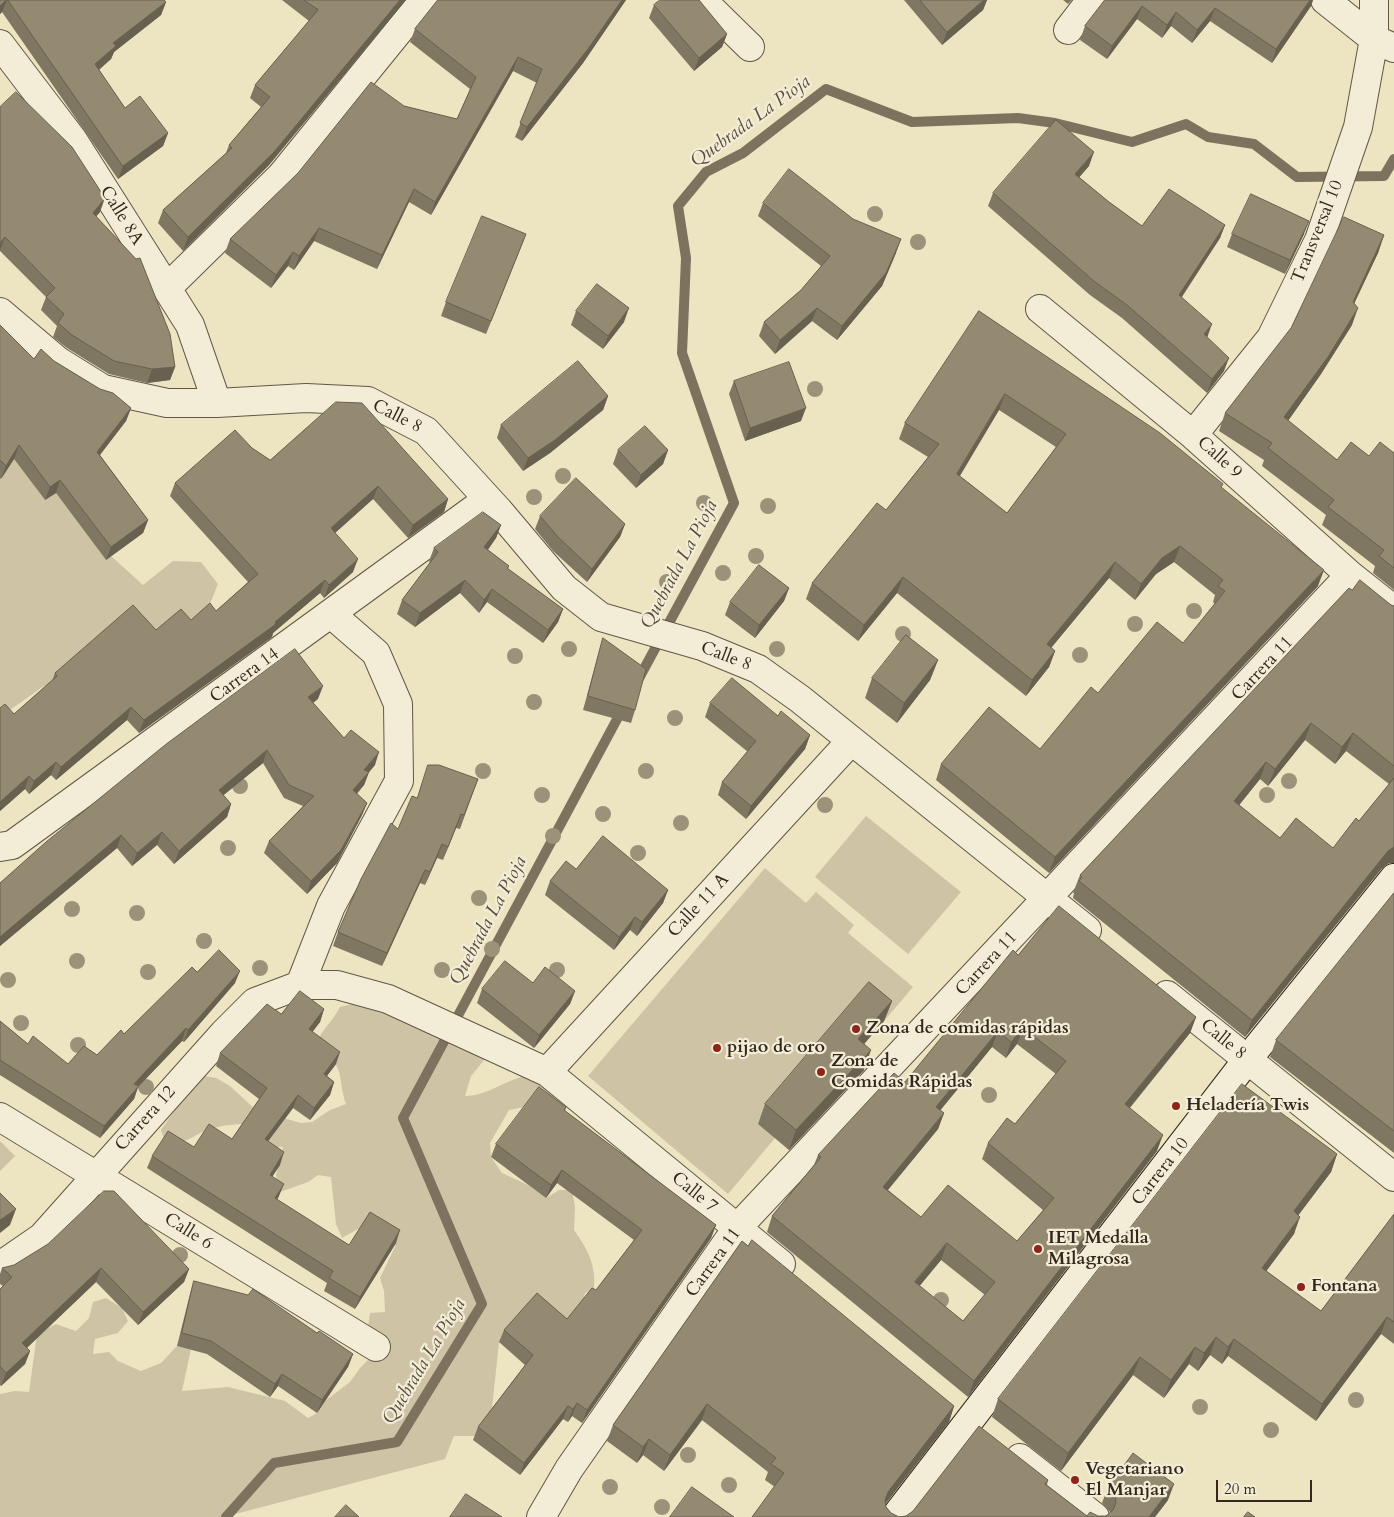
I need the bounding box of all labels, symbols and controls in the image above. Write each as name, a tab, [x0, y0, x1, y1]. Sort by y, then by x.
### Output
water label: Quebrada La Pioja	[687, 71, 815, 173]
street label: Transversal 10	[1288, 177, 1348, 287]
street label: Calle 8A	[94, 182, 148, 250]
street label: Calle 8	[369, 395, 425, 439]
street label: Calle 9	[1192, 432, 1246, 484]
water label: Quebrada La Pioja	[636, 497, 724, 633]
street label: Carrera 11	[1228, 632, 1298, 706]
street label: Calle 8	[697, 637, 755, 677]
street label: Carrera 14	[206, 644, 284, 708]
water label: Quebrada La Pioja	[445, 853, 533, 989]
street label: Calle 11 A	[664, 869, 734, 943]
street label: Carrera 11	[952, 927, 1022, 1001]
street label: Calle 8	[1196, 1015, 1250, 1065]
place label: Zona de comidas rápidas	[866, 1018, 1069, 1040]
marker: Zona de comidas rápidas	[850, 1023, 862, 1035]
place label: pijao de oro	[727, 1037, 825, 1059]
marker: pijao de oro	[711, 1042, 723, 1054]
place label: Zona de Comidas Rápidas	[831, 1051, 972, 1094]
marker: Zona de Comidas Rápidas	[815, 1066, 827, 1078]
street label: Carrera 12	[111, 1082, 181, 1156]
place label: Heladería Twis	[1186, 1095, 1309, 1117]
marker: Heladería Twis	[1170, 1100, 1182, 1112]
street label: Carrera 10	[1128, 1134, 1194, 1210]
street label: Calle 7	[667, 1168, 721, 1218]
street label: Calle 6	[160, 1209, 216, 1255]
street label: Carrera 11	[682, 1224, 746, 1302]
place label: IET Medalla Milagrosa	[1048, 1228, 1149, 1270]
marker: IET Medalla Milagrosa	[1032, 1243, 1044, 1255]
place label: Fontana	[1311, 1276, 1377, 1298]
marker: Fontana	[1295, 1281, 1307, 1293]
water label: Quebrada La Pioja	[379, 1295, 471, 1429]
place label: Vegetariano El Manjar	[1085, 1459, 1184, 1502]
scale bar	[1219, 1470, 1315, 1502]
marker: Vegetariano El Manjar	[1069, 1474, 1081, 1486]
text: 20 m	[1224, 1479, 1256, 1499]

